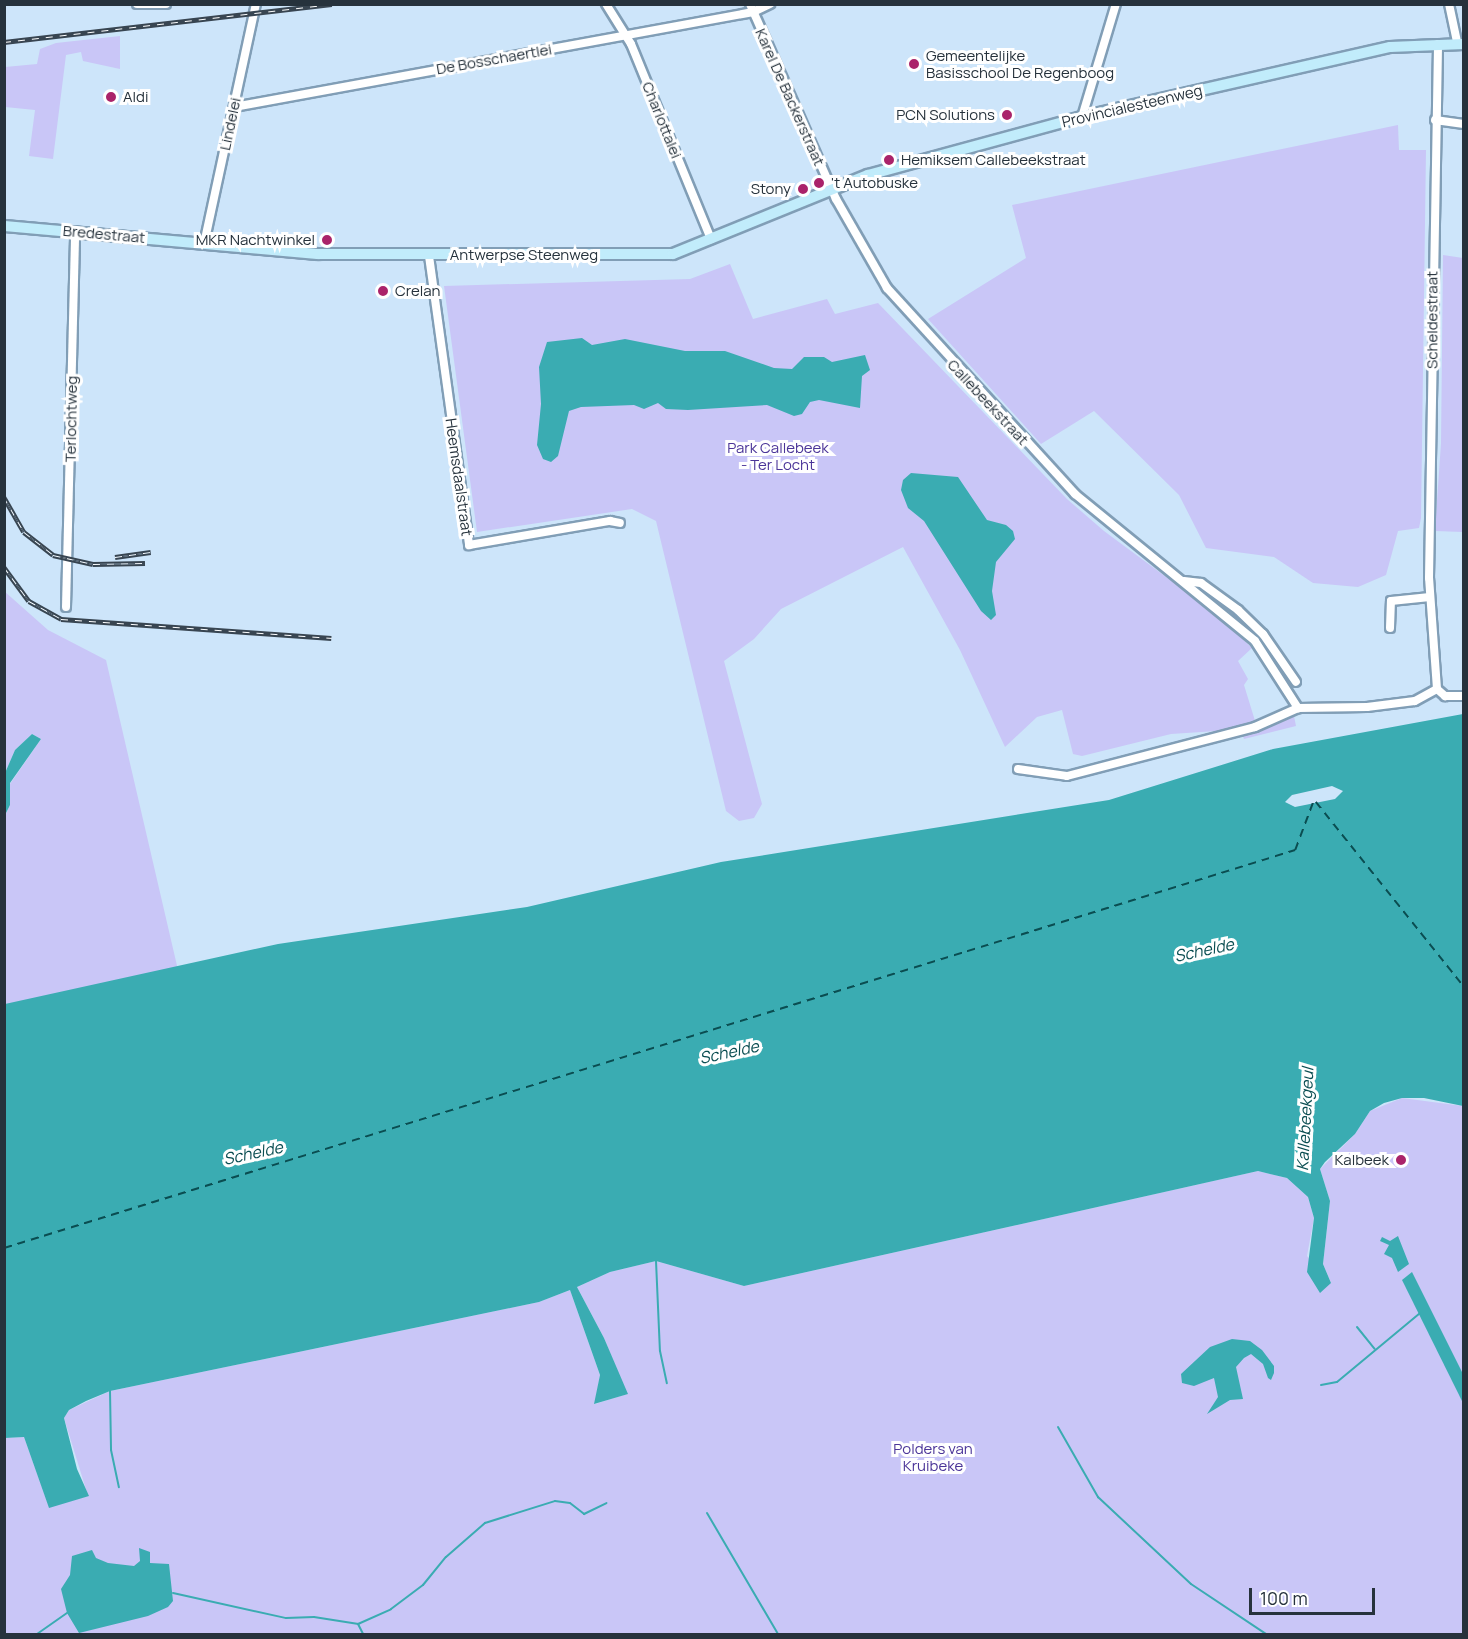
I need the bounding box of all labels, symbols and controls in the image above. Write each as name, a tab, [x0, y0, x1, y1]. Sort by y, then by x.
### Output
street label: Karel De Backerstraat	[752, 26, 828, 168]
street label: De Bosschaertlei	[435, 40, 553, 78]
place label: Gemeentelijke Basisschool De Regenboog	[926, 46, 1114, 81]
marker: Gemeentelijke Basisschool De Regenboog	[907, 57, 921, 71]
street label: Charlottalei	[638, 79, 686, 161]
street label: Provincialesteenweg	[1060, 81, 1204, 131]
place label: Aldi	[123, 88, 148, 106]
marker: Aldi	[104, 90, 118, 104]
street label: Lindelei	[216, 96, 244, 152]
place label: PCN Solutions	[896, 106, 995, 124]
marker: PCN Solutions	[1000, 108, 1014, 122]
place label: Hemiksem Callebeekstraat	[901, 151, 1086, 169]
marker: Hemiksem Callebeekstraat	[882, 153, 896, 167]
place label: 't Autobuske	[831, 174, 918, 192]
marker: 't Autobuske	[812, 176, 826, 190]
place label: Stony	[751, 180, 791, 198]
marker: Stony	[796, 182, 810, 196]
street label: Bredestraat	[62, 221, 146, 247]
place label: MKR Nachtwinkel	[196, 231, 315, 249]
marker: MKR Nachtwinkel	[320, 233, 334, 247]
street label: Antwerpse Steenweg	[450, 246, 598, 264]
street label: Scheldestraat	[1423, 271, 1441, 369]
place label: Crelan	[395, 282, 441, 300]
marker: Crelan	[376, 284, 390, 298]
street label: Callebeekstraat	[944, 356, 1032, 448]
street label: Terlochtweg	[61, 376, 81, 462]
street label: Heemsdaalstraat	[442, 417, 476, 537]
park label: Park Callebeek - Ter Locht	[727, 438, 829, 473]
water label: Schelde	[1173, 934, 1235, 966]
water label: Schelde	[698, 1036, 760, 1068]
water label: Kallebeekgeul	[1293, 1067, 1317, 1171]
water label: Schelde	[222, 1137, 284, 1169]
place label: Kalbeek	[1334, 1151, 1389, 1169]
marker: Kalbeek	[1394, 1153, 1408, 1167]
park label: Polders van Kruibeke	[893, 1439, 973, 1474]
scale bar	[1252, 1576, 1378, 1614]
text: 100 m	[1260, 1586, 1308, 1610]

